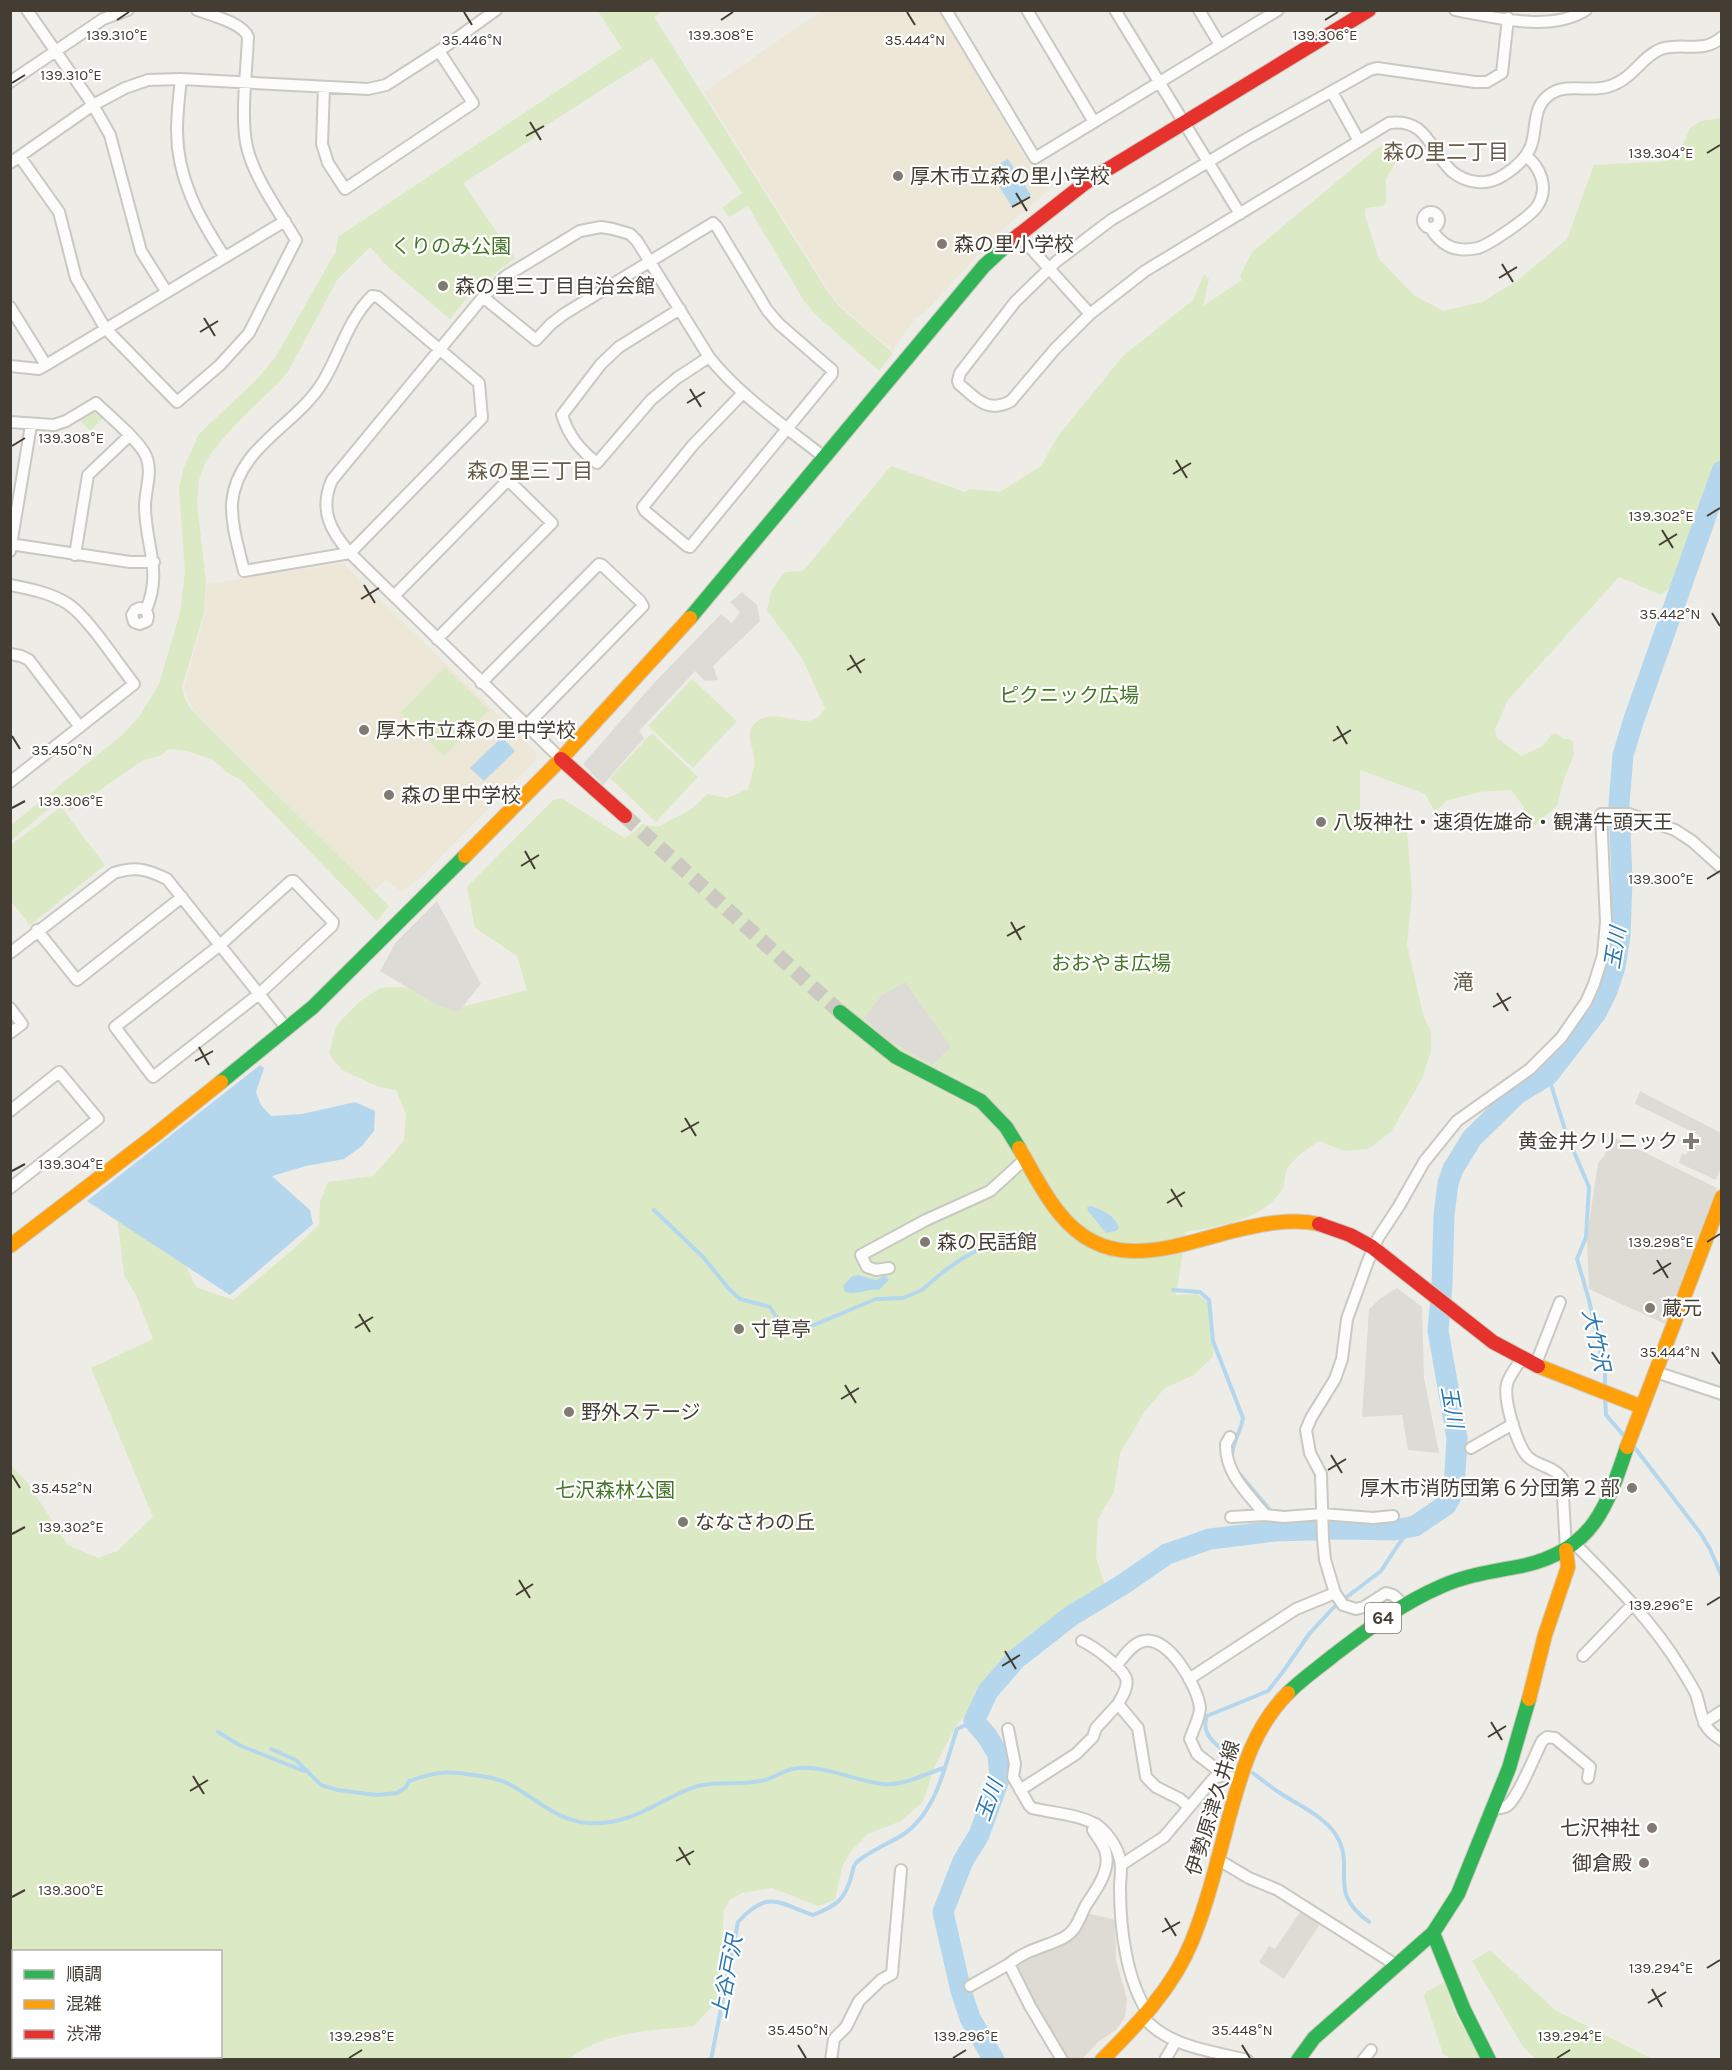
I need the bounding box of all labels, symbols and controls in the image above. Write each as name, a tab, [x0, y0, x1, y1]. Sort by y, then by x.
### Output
text: 139.310°E	[86, 26, 148, 44]
text: 139.308°E	[688, 26, 754, 44]
text: 139.306°E	[1292, 26, 1358, 44]
text: 35.446°N	[442, 31, 502, 49]
text: 35.444°N	[885, 31, 945, 49]
text: 139.310°E	[40, 66, 102, 84]
district label: 森の里二丁目	[1383, 140, 1509, 164]
text: 139.304°E	[1629, 144, 1693, 162]
place label: 厚木市立森の里小学校	[910, 165, 1110, 188]
marker: 厚木市立森の里小学校	[891, 169, 905, 183]
place label: 森の里小学校	[954, 233, 1074, 256]
park label: くりのみ公園	[391, 235, 511, 258]
marker: 森の里小学校	[935, 237, 949, 251]
place label: 森の里三丁目自治会館	[455, 275, 655, 298]
marker: 森の里三丁目自治会館	[436, 279, 450, 293]
text: 139.308°E	[38, 429, 104, 447]
district label: 森の里三丁目	[467, 459, 593, 483]
text: 139.302°E	[1628, 507, 1694, 525]
text: 35.442°N	[1640, 605, 1700, 623]
park label: ピクニック広場	[999, 684, 1139, 707]
place label: 厚木市立森の里中学校	[376, 719, 576, 742]
marker: 厚木市立森の里中学校	[357, 723, 371, 737]
text: 35.450°N	[31, 741, 93, 759]
place label: 森の里中学校	[401, 784, 521, 807]
marker: 森の里中学校	[382, 788, 396, 802]
text: 139.306°E	[38, 792, 104, 810]
place label: 八坂神社・速須佐雄命・観溝牛頭天王	[1333, 811, 1673, 834]
marker: 八坂神社・速須佐雄命・観溝牛頭天王	[1314, 815, 1328, 829]
text: 139.300°E	[1628, 870, 1694, 888]
water label: 玉川	[1600, 923, 1630, 971]
park label: おおやま広場	[1051, 952, 1171, 975]
district label: 滝	[1453, 970, 1474, 994]
place label: 黄金井クリニック	[1518, 1130, 1678, 1153]
marker: 黄金井クリニック	[1682, 1132, 1700, 1150]
text: 139.304°E	[39, 1155, 103, 1173]
place label: 森の民話館	[937, 1231, 1037, 1254]
text: 139.298°E	[1628, 1233, 1694, 1251]
marker: 森の民話館	[918, 1235, 932, 1249]
place label: 蔵元	[1662, 1297, 1702, 1320]
marker: 蔵元	[1643, 1301, 1657, 1315]
water label: 大竹沢	[1578, 1307, 1615, 1376]
place label: 寸草亭	[751, 1318, 811, 1341]
marker: 寸草亭	[732, 1322, 746, 1336]
text: 35.444°N	[1640, 1343, 1700, 1361]
water label: 玉川	[1437, 1384, 1468, 1432]
place label: 野外ステージ	[581, 1401, 701, 1424]
marker: 野外ステージ	[562, 1405, 576, 1419]
place label: 厚木市消防団第６分団第２部	[1360, 1477, 1620, 1500]
text: 35.452°N	[32, 1479, 92, 1497]
park label: 七沢森林公園	[555, 1479, 675, 1502]
marker: 厚木市消防団第６分団第２部	[1625, 1481, 1639, 1495]
place label: ななさわの丘	[695, 1511, 815, 1534]
marker: ななさわの丘	[676, 1515, 690, 1529]
text: 139.302°E	[38, 1518, 104, 1536]
text: 139.296°E	[1629, 1596, 1693, 1614]
road number: 64	[1365, 1603, 1401, 1633]
street label: 伊勢原津久井線	[1182, 1738, 1244, 1878]
water label: 玉川	[971, 1774, 1008, 1824]
place label: 七沢神社	[1560, 1817, 1640, 1840]
marker: 七沢神社	[1645, 1821, 1659, 1835]
place label: 御倉殿	[1572, 1852, 1632, 1875]
marker: 御倉殿	[1637, 1856, 1651, 1870]
text: 139.300°E	[38, 1881, 104, 1899]
water label: 上谷戸沢	[707, 1931, 747, 2021]
legend	[12, 1950, 222, 2058]
text: 139.294°E	[1629, 1959, 1693, 1977]
text: 順調	[66, 1963, 102, 1985]
text: 混雑	[66, 1993, 102, 2015]
text: 35.450°N	[767, 2021, 829, 2039]
text: 35.448°N	[1211, 2021, 1273, 2039]
text: 渋滞	[66, 2023, 102, 2045]
text: 139.298°E	[329, 2027, 395, 2045]
text: 139.296°E	[934, 2027, 998, 2045]
text: 139.294°E	[1538, 2027, 1602, 2045]

